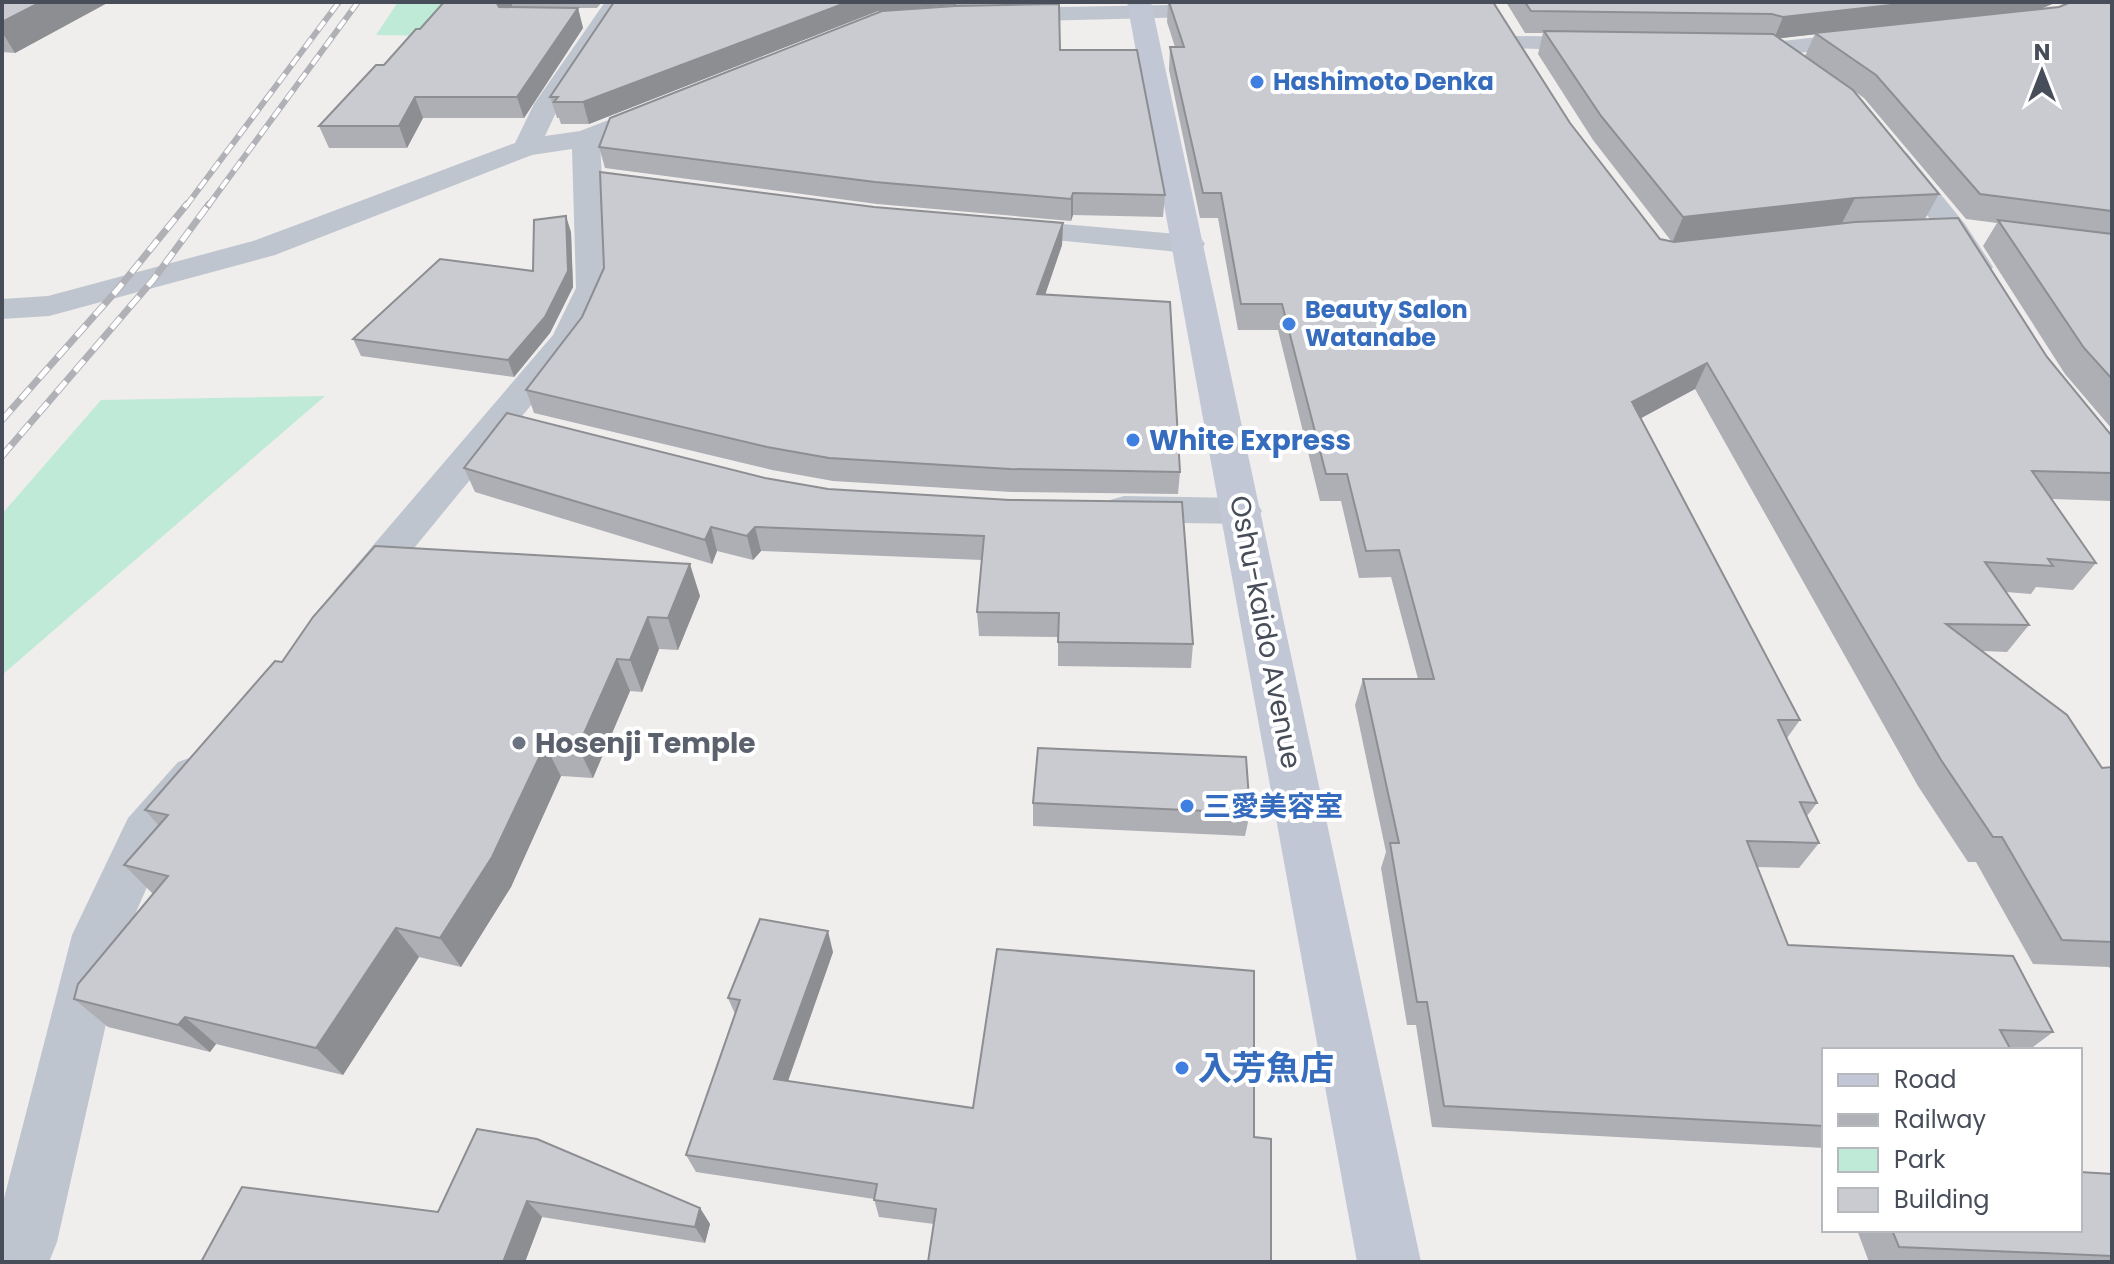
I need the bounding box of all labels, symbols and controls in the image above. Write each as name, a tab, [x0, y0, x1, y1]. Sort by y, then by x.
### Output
north arrow	[2002, 32, 2082, 112]
text: N	[2034, 37, 2050, 68]
place label: Hashimoto Denka	[1273, 65, 1494, 98]
marker: Hashimoto Denka	[1248, 73, 1266, 91]
place label: Beauty Salon Watanabe	[1305, 293, 1468, 354]
marker: Beauty Salon Watanabe	[1280, 315, 1298, 333]
place label: White Express	[1149, 421, 1351, 460]
marker: White Express	[1124, 431, 1142, 449]
street label: Oshu-kaido Avenue	[1220, 492, 1311, 772]
place label: Hosenji Temple	[535, 724, 755, 763]
marker: Hosenji Temple	[510, 734, 528, 752]
place label: 三愛美容室	[1203, 787, 1343, 826]
marker: 三愛美容室	[1178, 797, 1196, 815]
place label: 入芳魚店	[1198, 1044, 1334, 1092]
legend	[1822, 1048, 2082, 1232]
marker: 入芳魚店	[1173, 1059, 1191, 1077]
text: Road	[1894, 1063, 1956, 1096]
text: Railway	[1894, 1103, 1987, 1136]
text: Park	[1894, 1143, 1946, 1176]
text: Building	[1894, 1183, 1990, 1216]

